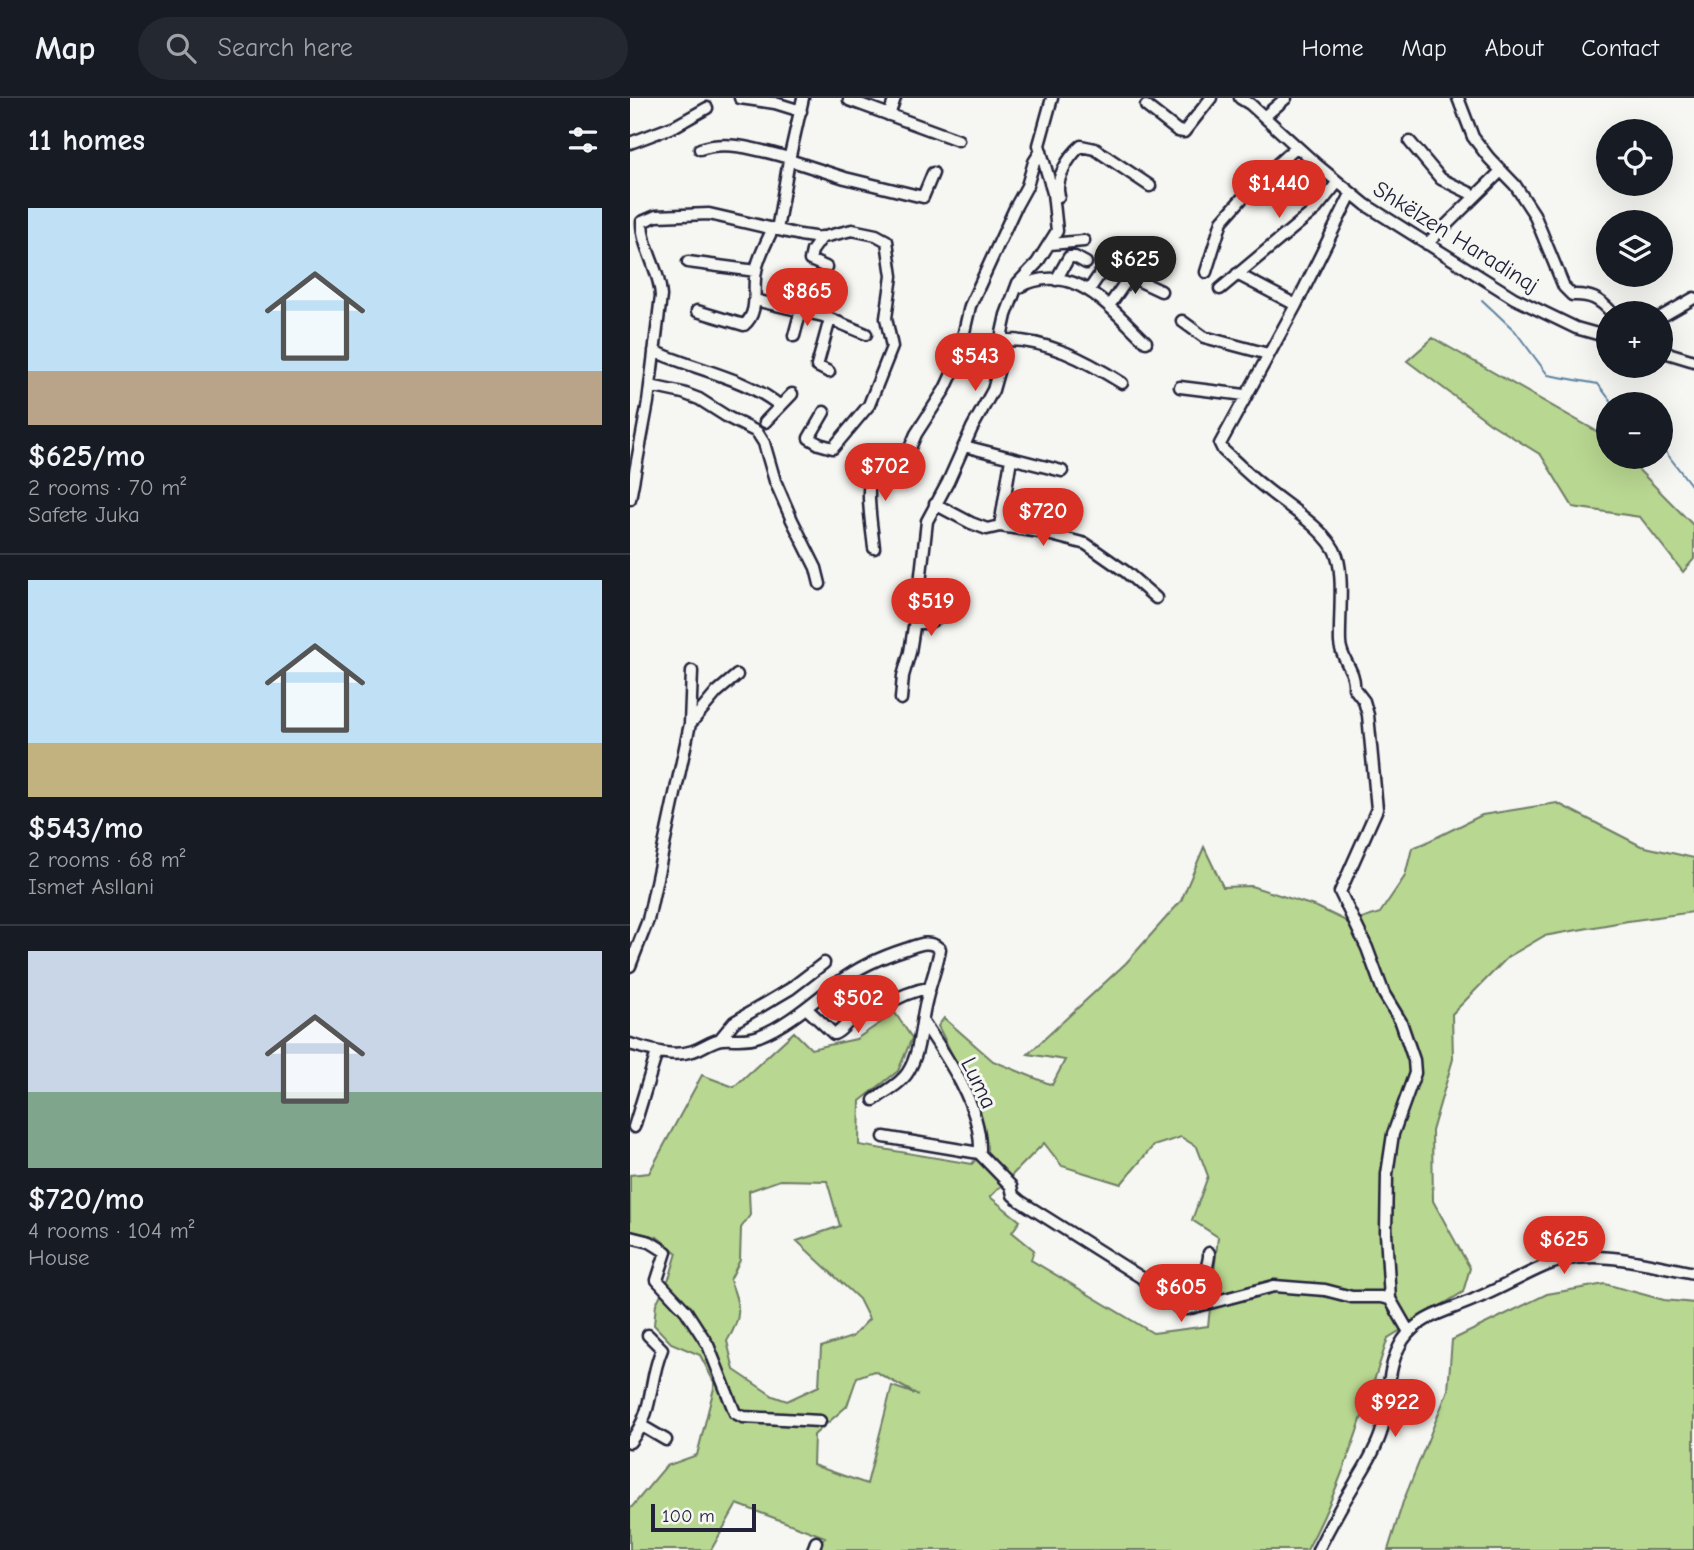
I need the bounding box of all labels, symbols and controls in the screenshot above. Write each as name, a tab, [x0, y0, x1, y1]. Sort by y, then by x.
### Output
search box	[138, 17, 628, 80]
text: Map	[35, 29, 96, 67]
icon: search	[162, 29, 200, 67]
text: Search here	[218, 33, 353, 63]
text: Home	[1302, 34, 1363, 62]
text: Map	[1401, 34, 1447, 62]
text: About	[1485, 34, 1543, 62]
text: Contact	[1581, 34, 1659, 62]
map controls	[1596, 119, 1673, 469]
button: locate	[1596, 119, 1673, 196]
icon: filters	[564, 121, 602, 159]
text: 11 homes	[28, 123, 145, 158]
pin: $1,440	[1222, 160, 1336, 220]
text: $1,440	[1248, 169, 1310, 196]
street label: Shkëlzen Haradinaj	[1368, 175, 1544, 299]
button: layers	[1596, 210, 1673, 287]
pin: $625	[1094, 236, 1176, 296]
text: $625	[1110, 245, 1160, 272]
icon: home	[252, 253, 378, 379]
pin: $865	[766, 268, 848, 328]
text: $865	[782, 277, 832, 304]
button: +	[1596, 301, 1673, 378]
pin: $543	[934, 334, 1016, 393]
text: $543	[951, 342, 999, 369]
button: −	[1596, 392, 1673, 469]
text: $625/mo	[28, 439, 145, 474]
pin: $702	[844, 444, 926, 503]
text: $702	[861, 452, 909, 479]
text: 2 rooms · 70 m²	[28, 474, 186, 501]
pin: $720	[1002, 489, 1084, 548]
text: $720	[1019, 497, 1067, 524]
text: Safete Juka	[28, 501, 140, 528]
pin: $519	[890, 578, 972, 638]
text: $519	[907, 587, 955, 614]
icon: home	[252, 625, 378, 751]
text: $543/mo	[28, 811, 143, 846]
text: 2 rooms · 68 m²	[28, 846, 186, 873]
text: Ismet Asllani	[28, 873, 154, 900]
pin: $502	[817, 976, 899, 1035]
text: $502	[833, 984, 883, 1011]
icon: home	[252, 996, 378, 1122]
street label: Luma	[955, 1053, 1003, 1113]
text: $720/mo	[28, 1182, 144, 1217]
pin: $625	[1523, 1216, 1605, 1276]
text: 4 rooms · 104 m²	[28, 1217, 195, 1244]
text: $625	[1539, 1225, 1589, 1252]
text: House	[28, 1244, 90, 1271]
pin: $605	[1140, 1264, 1222, 1324]
text: $605	[1155, 1273, 1207, 1300]
pin: $922	[1354, 1380, 1436, 1439]
text: $922	[1371, 1388, 1419, 1415]
scale bar	[651, 1501, 756, 1533]
text: 100 m	[662, 1505, 715, 1527]

